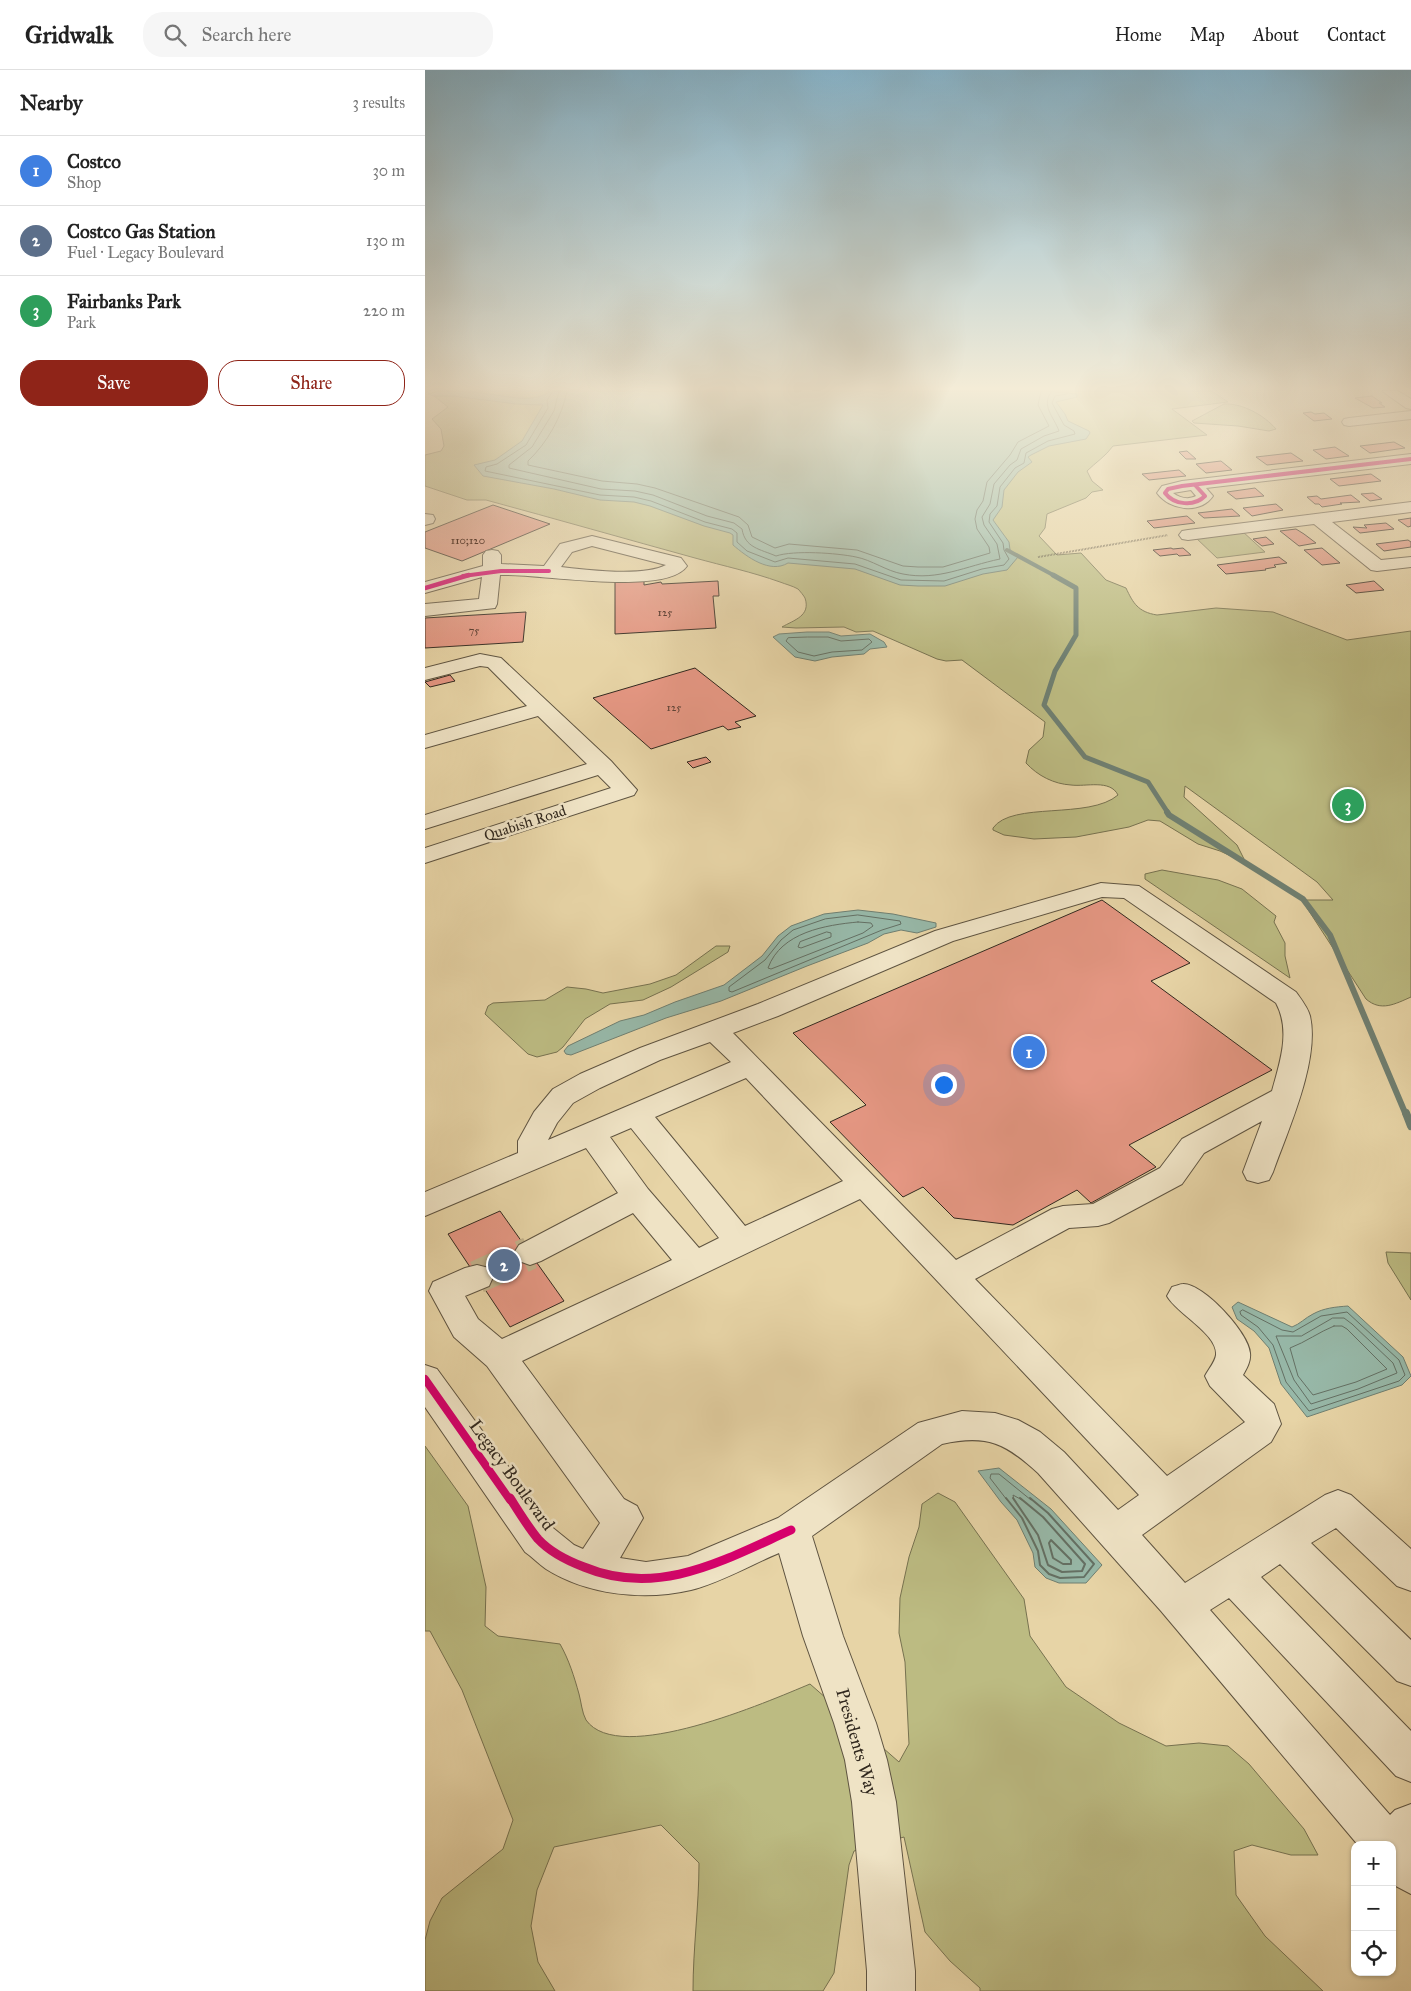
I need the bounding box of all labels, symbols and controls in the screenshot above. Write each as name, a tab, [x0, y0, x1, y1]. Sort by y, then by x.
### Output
search box	[143, 12, 493, 57]
text: Gridwalk	[25, 20, 113, 50]
icon: search	[161, 21, 189, 49]
text: Search here	[201, 23, 291, 46]
text: Home	[1115, 24, 1162, 46]
text: Map	[1190, 24, 1225, 46]
text: About	[1253, 24, 1299, 46]
text: Contact	[1327, 24, 1386, 46]
text: Nearby	[20, 90, 83, 116]
text: 3 results	[352, 93, 405, 112]
text: Costco	[67, 150, 121, 173]
text: 1	[33, 161, 39, 180]
text: 30 m	[372, 161, 405, 180]
text: Shop	[67, 173, 101, 192]
text: Costco Gas Station	[67, 220, 216, 243]
text: 2	[32, 231, 40, 250]
text: 130 m	[366, 231, 405, 250]
text: Fuel · Legacy Boulevard	[67, 243, 224, 262]
text: Fairbanks Park	[67, 290, 181, 313]
text: 3	[33, 301, 39, 320]
text: 220 m	[363, 301, 405, 320]
text: Park	[67, 313, 96, 332]
button: Save	[20, 360, 208, 406]
button: Share	[218, 360, 405, 406]
house number: 110;120	[451, 534, 485, 547]
house number: 125	[658, 606, 672, 619]
house number: 75	[469, 624, 479, 637]
house number: 125	[667, 701, 681, 714]
pin: 3	[1332, 786, 1364, 824]
street label: Quabish Road	[482, 801, 569, 845]
pin: 1	[1013, 1033, 1045, 1071]
your location	[931, 1072, 957, 1098]
pin: 2	[488, 1246, 520, 1284]
street label: Legacy Boulevard	[464, 1415, 560, 1535]
street label: Presidents Way	[831, 1686, 883, 1799]
map controls	[1351, 1841, 1396, 1976]
button: +	[1351, 1841, 1396, 1886]
button: −	[1351, 1886, 1396, 1931]
button: locate	[1351, 1931, 1396, 1976]

